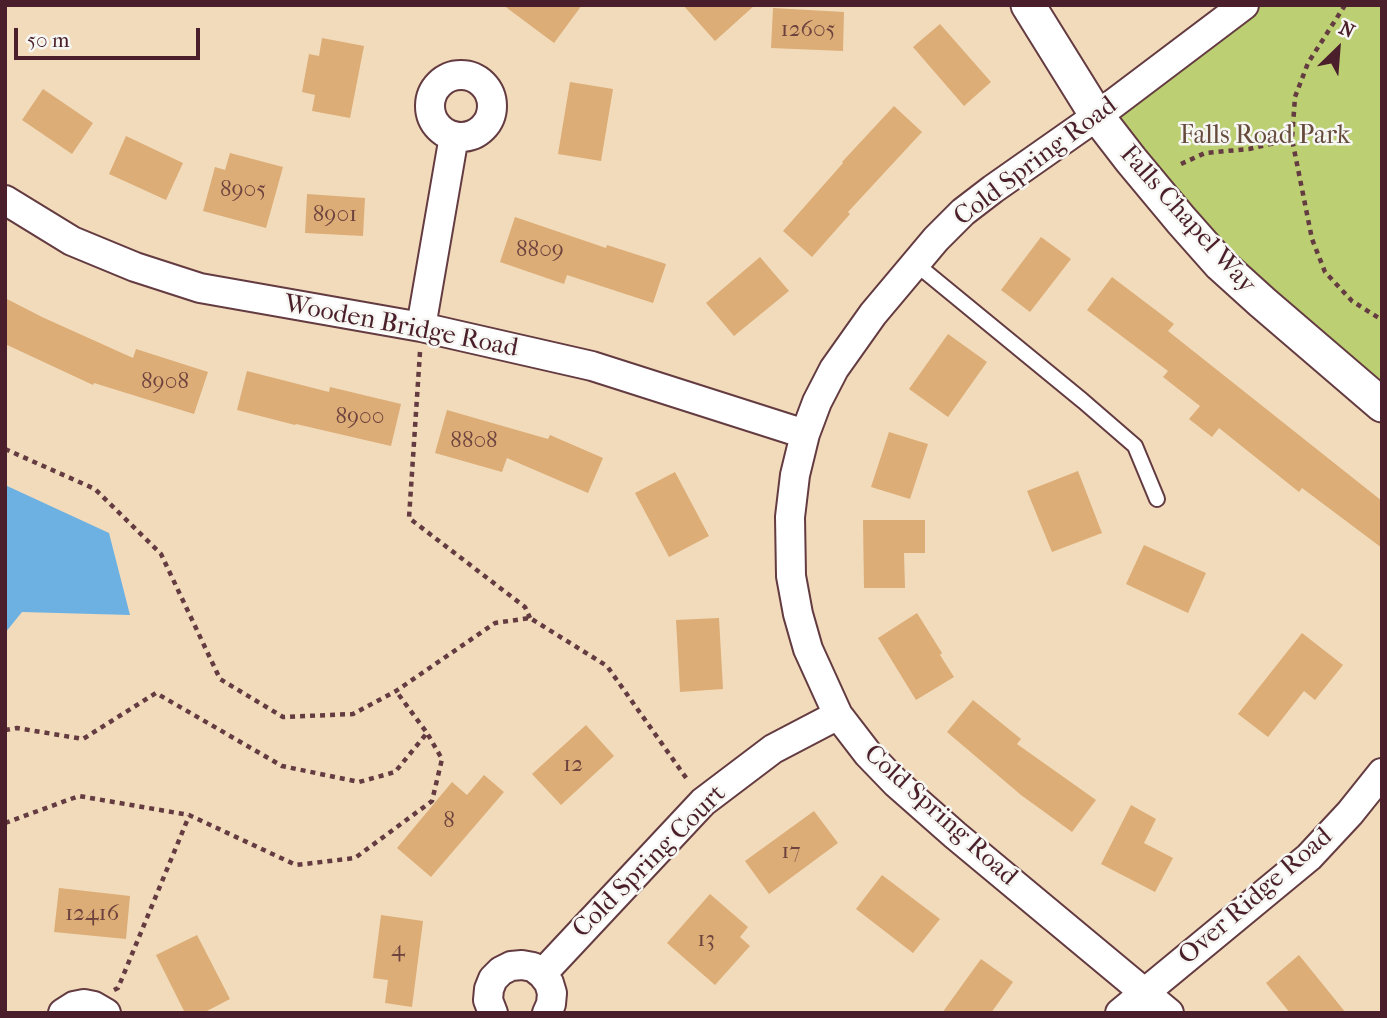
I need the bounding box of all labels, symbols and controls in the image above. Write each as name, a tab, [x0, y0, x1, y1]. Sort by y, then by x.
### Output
scale bar	[18, 14, 203, 58]
north arrow	[1303, 14, 1373, 84]
house number: 12605	[780, 16, 836, 44]
text: N	[1336, 17, 1358, 43]
text: 50 m	[27, 28, 70, 52]
street label: Cold Spring Road	[948, 91, 1124, 233]
park label: Falls Road Park	[1180, 121, 1350, 153]
street label: Falls Chapel Way	[1112, 140, 1262, 300]
house number: 8905	[220, 176, 266, 204]
house number: 8901	[313, 201, 357, 229]
house number: 8809	[516, 236, 564, 264]
street label: Wooden Bridge Road	[281, 289, 521, 365]
house number: 8908	[141, 368, 189, 396]
house number: 8900	[336, 403, 384, 431]
house number: 8808	[450, 427, 498, 455]
street label: Cold Spring Road	[857, 739, 1023, 893]
house number: 12	[563, 751, 583, 779]
street label: Cold Spring Court	[567, 779, 733, 945]
house number: 8	[443, 807, 455, 835]
street label: Over Ridge Road	[1173, 822, 1339, 972]
house number: 17	[781, 838, 801, 866]
house number: 12416	[65, 900, 119, 928]
house number: 13	[697, 926, 715, 954]
house number: 4	[391, 936, 405, 964]

